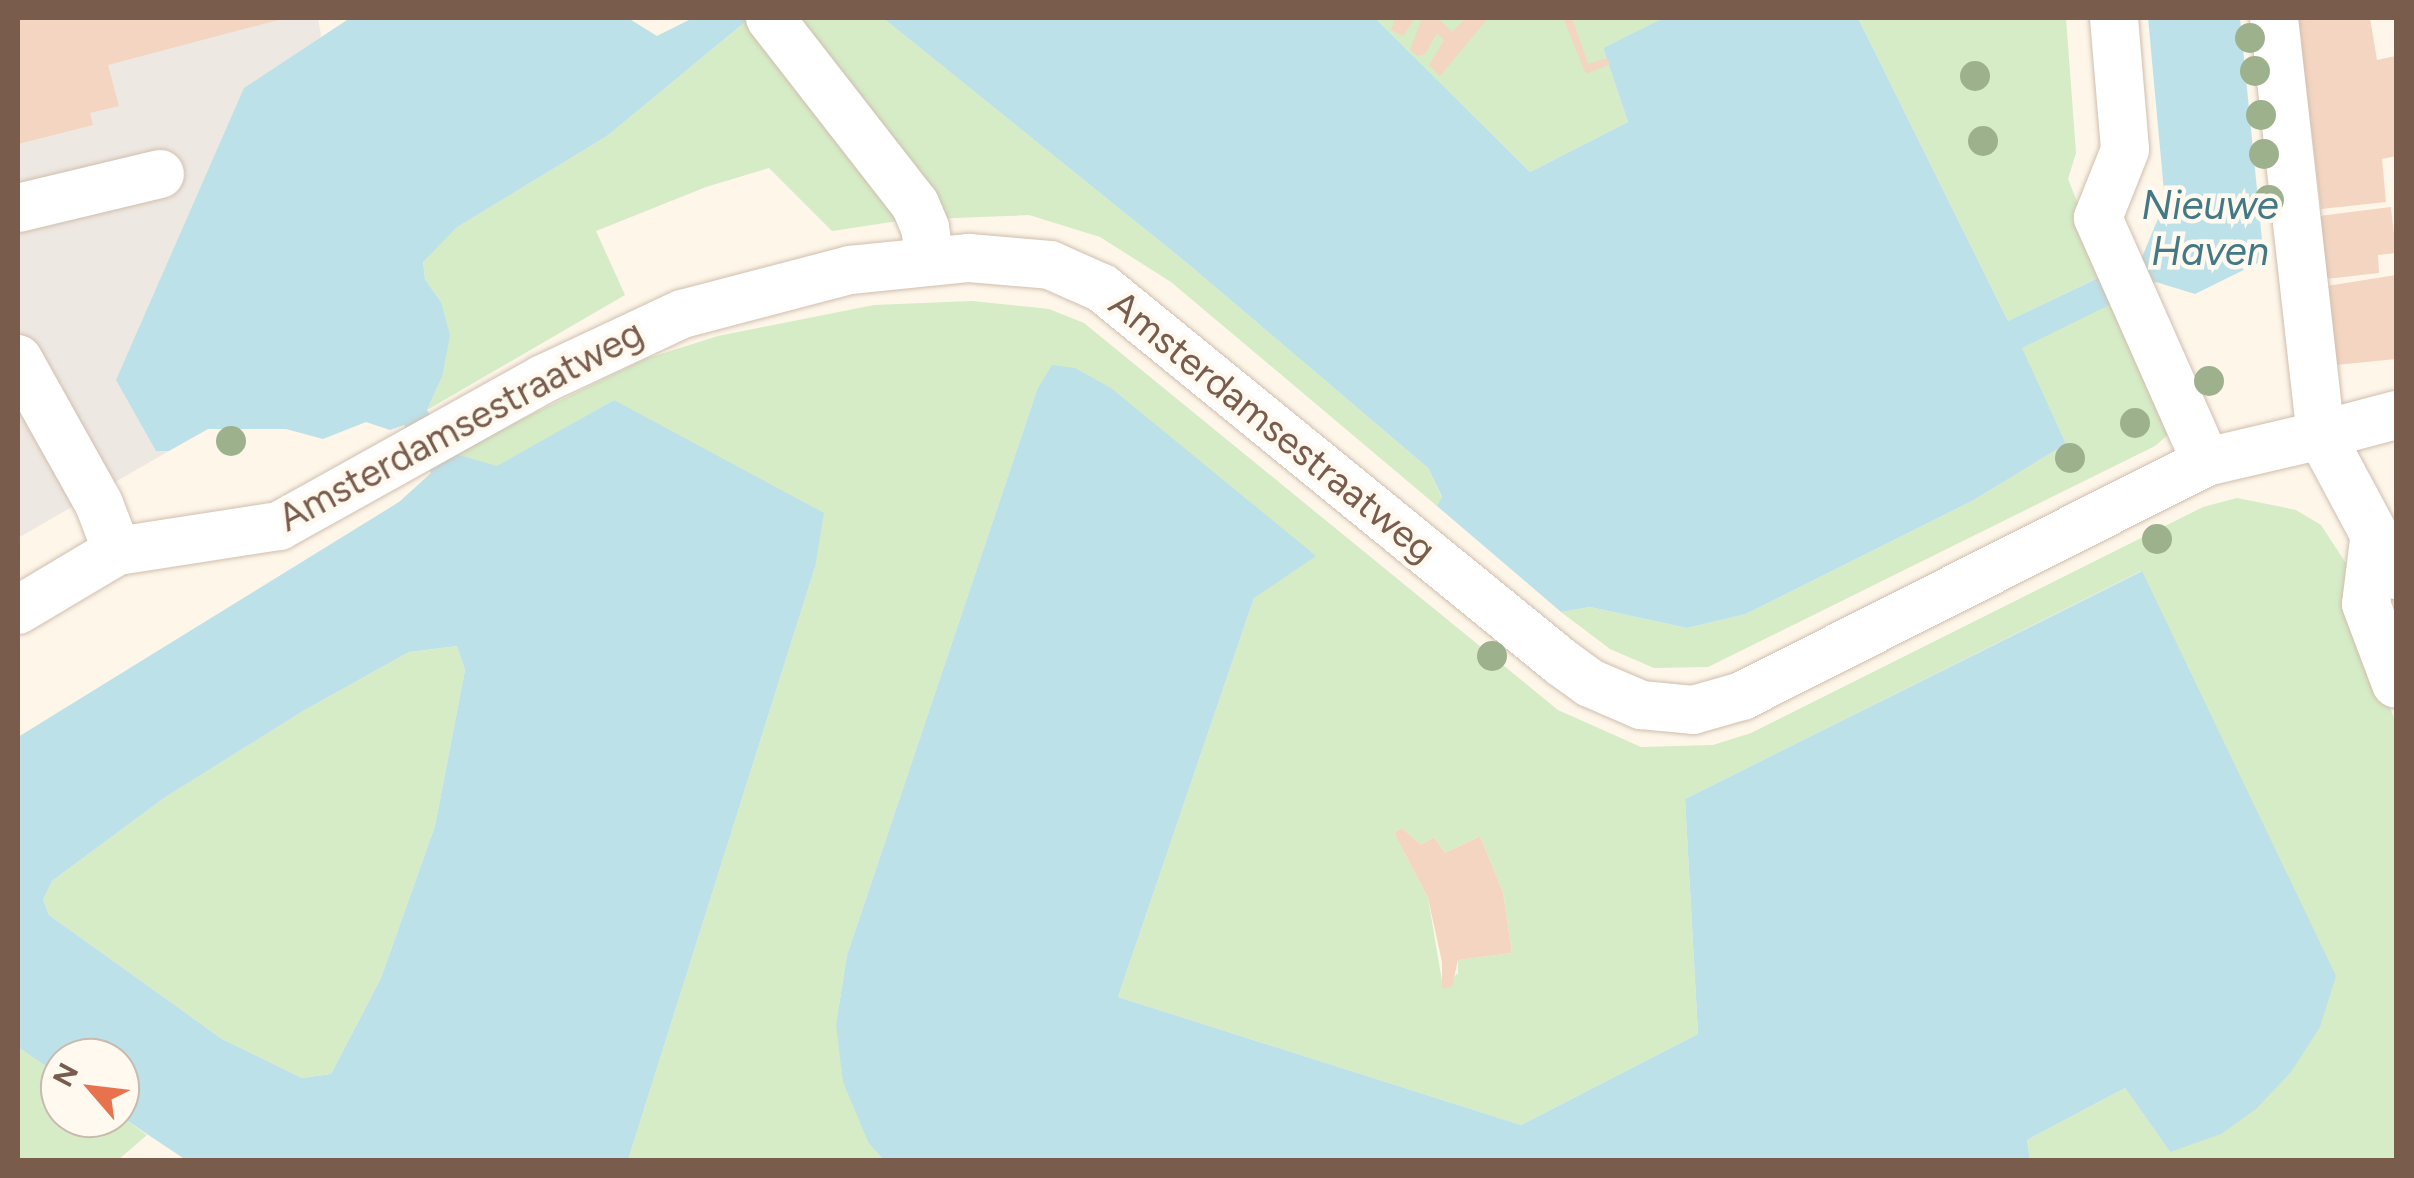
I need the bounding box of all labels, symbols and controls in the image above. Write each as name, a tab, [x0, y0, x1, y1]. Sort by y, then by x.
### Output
water label: Nieuwe Haven	[2141, 181, 2279, 275]
street label: Amsterdamsestraatweg	[1100, 281, 1444, 573]
street label: Amsterdamsestraatweg	[271, 310, 651, 542]
north arrow	[40, 1038, 140, 1138]
text: N	[45, 1057, 85, 1092]

